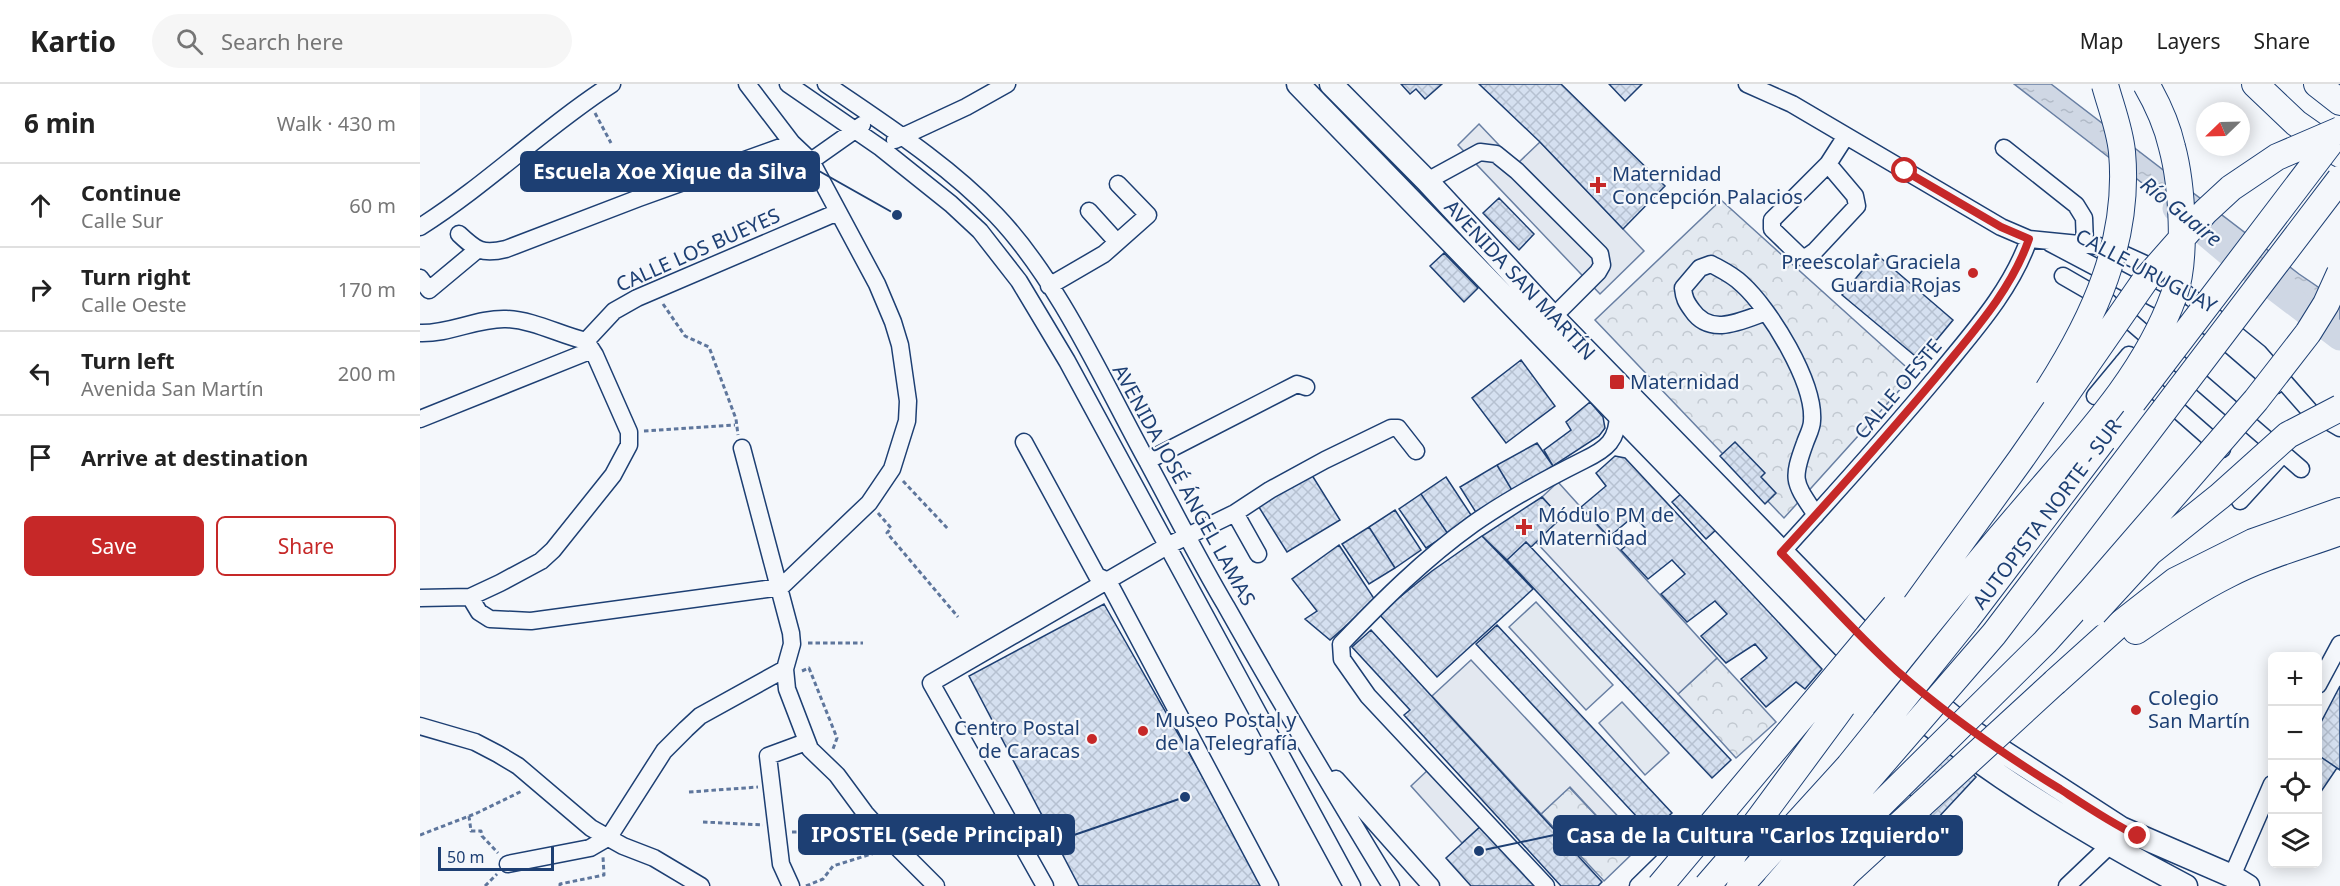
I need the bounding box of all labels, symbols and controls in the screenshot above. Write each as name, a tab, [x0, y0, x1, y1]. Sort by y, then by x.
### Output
search box	[152, 14, 572, 68]
text: Kartio	[30, 22, 116, 60]
icon: search	[173, 25, 206, 58]
text: Search here	[221, 26, 343, 56]
text: Map	[2080, 27, 2124, 55]
text: Layers	[2157, 27, 2221, 55]
text: Share	[2254, 27, 2310, 55]
north arrow	[2196, 102, 2250, 156]
text: 6 min	[24, 105, 96, 141]
text: Walk · 430 m	[277, 110, 396, 137]
callout: Escuela Xoe Xique da Silva	[521, 152, 819, 191]
text: Escuela Xoe Xique da Silva	[533, 157, 807, 185]
route start	[1891, 157, 1917, 183]
place label: Maternidad Concepción Palacios	[1612, 160, 1803, 210]
water label: Río Guaire	[2135, 170, 2228, 253]
marker: Maternidad Concepción Palacios	[1589, 176, 1607, 194]
text: Continue	[81, 177, 181, 207]
icon: ahead	[24, 189, 57, 222]
text: 60 m	[349, 192, 396, 219]
street label: AVENIDA SAN MARTÍN	[1439, 194, 1602, 366]
street label: CALLE LOS BUEYES	[612, 201, 784, 298]
text: Calle Sur	[81, 207, 163, 234]
street label: CALLE URUGUAY	[2071, 222, 2222, 319]
place label: Preescolar Graciela Guardia Rojas	[1781, 248, 1961, 298]
text: Turn right	[81, 261, 191, 291]
marker: Preescolar Graciela Guardia Rojas	[1966, 266, 1980, 280]
icon: right	[24, 273, 57, 306]
text: 170 m	[338, 276, 396, 303]
text: Calle Oeste	[81, 291, 187, 318]
street label: CALLE OESTE	[1848, 333, 1947, 444]
text: Turn left	[81, 345, 175, 375]
icon: left	[24, 357, 57, 390]
street label: AVENIDA JOSÉ ÁNGEL LAMAS	[1107, 359, 1262, 610]
text: 200 m	[338, 360, 396, 387]
place label: Maternidad	[1630, 368, 1739, 395]
marker: Maternidad	[1608, 373, 1626, 391]
text: Avenida San Martín	[81, 375, 264, 402]
street label: AUTOPISTA NORTE - SUR	[1966, 413, 2127, 614]
icon: arrive	[24, 441, 57, 474]
text: Arrive at destination	[81, 442, 308, 472]
place label: Módulo PM de Maternidad	[1538, 501, 1674, 551]
button: Save	[24, 516, 204, 576]
button: Share	[216, 516, 396, 576]
marker: Módulo PM de Maternidad	[1515, 518, 1533, 536]
map controls	[2268, 652, 2322, 868]
button: +	[2268, 652, 2322, 706]
place label: Colegio San Martín	[2148, 684, 2250, 734]
marker: Colegio San Martín	[2129, 703, 2143, 717]
place label: Museo Postal y de la Telegrafía	[1155, 706, 1297, 756]
button: −	[2268, 706, 2322, 760]
place label: Centro Postal de Caracas	[954, 714, 1080, 764]
marker: Museo Postal y de la Telegrafía	[1136, 724, 1150, 738]
marker: Centro Postal de Caracas	[1085, 732, 1099, 746]
button: locate	[2268, 760, 2322, 814]
button: layers	[2268, 814, 2322, 868]
callout: IPOSTEL (Sede Principal)	[799, 815, 1074, 854]
callout: Casa de la Cultura "Carlos Izquierdo"	[1554, 816, 1962, 855]
text: IPOSTEL (Sede Principal)	[811, 820, 1063, 848]
text: Casa de la Cultura "Carlos Izquierdo"	[1566, 821, 1950, 849]
route end	[2124, 822, 2150, 848]
scale bar	[438, 844, 554, 872]
text: 50 m	[447, 846, 484, 868]

